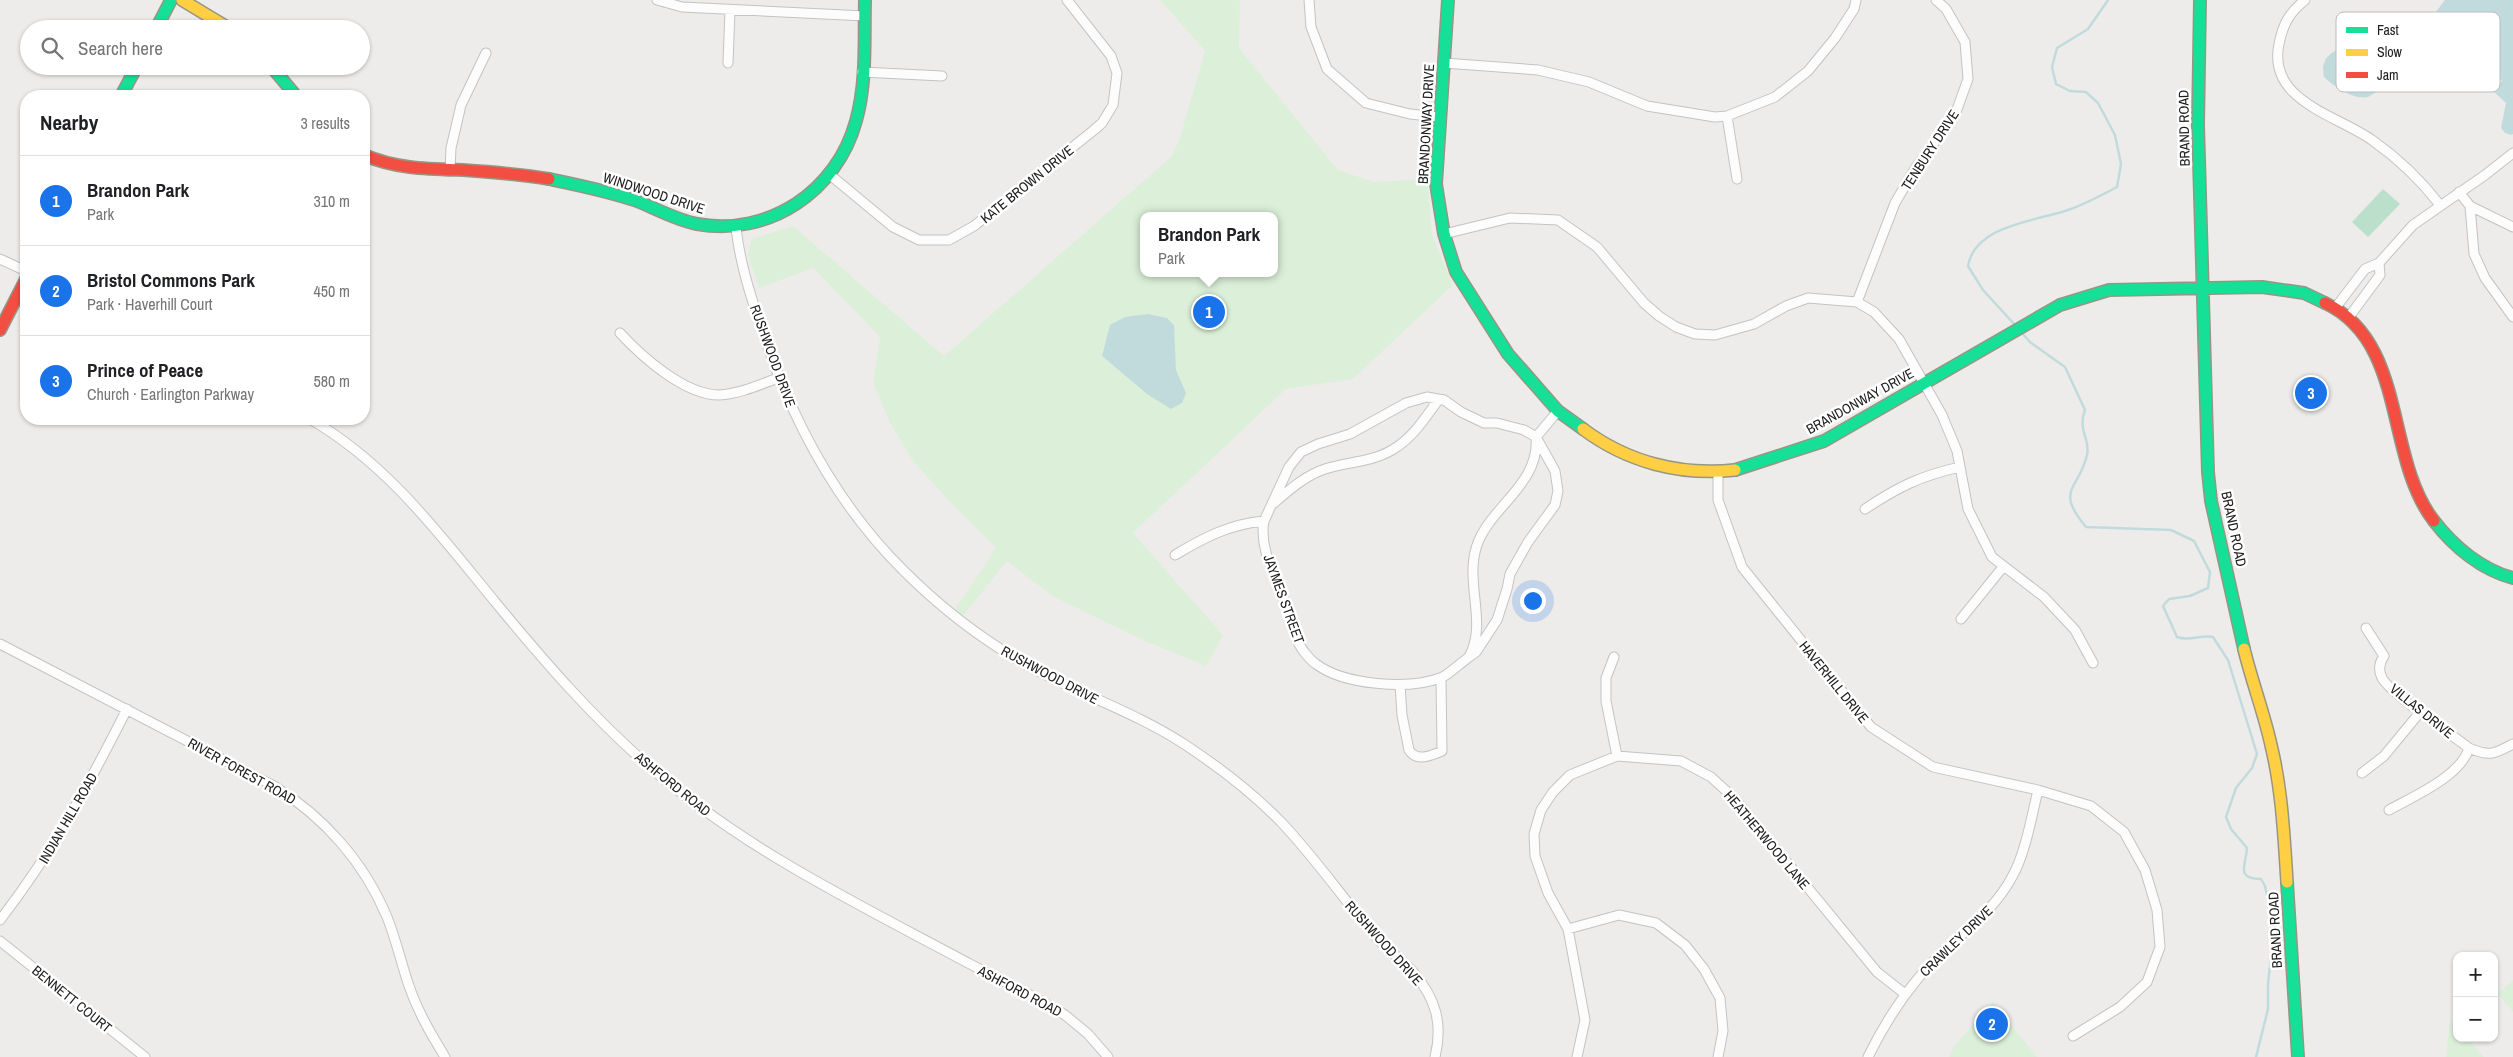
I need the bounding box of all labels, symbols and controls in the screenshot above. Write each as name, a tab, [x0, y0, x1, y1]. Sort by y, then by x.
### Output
legend	[2336, 12, 2500, 92]
search box	[20, 20, 370, 75]
text: Fast	[2377, 21, 2399, 39]
icon: search	[38, 34, 66, 62]
text: Search here	[78, 35, 163, 61]
text: Slow	[2377, 43, 2403, 61]
street label: BRANDONWAY DRIVE	[1414, 63, 1438, 185]
text: Jam	[2377, 66, 2399, 84]
street label: BRAND ROAD	[2174, 90, 2194, 166]
street label: TENBURY DRIVE	[1897, 106, 1963, 194]
text: Nearby	[40, 108, 98, 137]
text: 3 results	[300, 112, 350, 134]
street label: KATE BROWN DRIVE	[977, 141, 1077, 227]
street label: WINDWOOD DRIVE	[601, 168, 707, 218]
text: Brandon Park	[87, 177, 189, 203]
text: 1	[52, 190, 60, 212]
text: 310 m	[314, 190, 350, 212]
text: Park	[87, 203, 114, 225]
popup	[1140, 212, 1278, 277]
text: Brandon Park	[1158, 221, 1260, 247]
text: Park	[1158, 247, 1185, 269]
text: Bristol Commons Park	[87, 267, 255, 293]
text: 2	[52, 280, 60, 302]
text: 450 m	[314, 280, 350, 302]
text: Park · Haverhill Court	[87, 293, 212, 315]
pin: 1	[1193, 293, 1225, 331]
street label: RUSHWOOD DRIVE	[746, 302, 800, 410]
text: Prince of Peace	[87, 357, 203, 383]
street label: BRANDONWAY DRIVE	[1803, 364, 1917, 438]
text: 3	[52, 370, 60, 392]
text: 580 m	[314, 370, 350, 392]
pin: 3	[2295, 374, 2327, 412]
text: Church · Earlington Parkway	[87, 383, 254, 405]
street label: BRAND ROAD	[2217, 490, 2251, 568]
street label: JAYMES STREET	[1260, 552, 1308, 646]
your location	[1520, 588, 1546, 614]
street label: HAVERHILL DRIVE	[1795, 637, 1873, 727]
street label: RUSHWOOD DRIVE	[998, 642, 1102, 708]
street label: VILLAS DRIVE	[2386, 680, 2458, 742]
street label: RIVER FOREST ROAD	[185, 734, 299, 808]
street label: ASHFORD ROAD	[631, 747, 715, 820]
street label: INDIAN HILL ROAD	[35, 769, 101, 867]
street label: HEATHERWOOD LANE	[1720, 787, 1814, 893]
street label: BRAND ROAD	[2264, 891, 2286, 969]
street label: RUSHWOOD DRIVE	[1341, 897, 1427, 989]
street label: CRAWLEY DRIVE	[1916, 902, 1996, 980]
map controls	[2453, 952, 2498, 1042]
button: +	[2453, 952, 2498, 997]
street label: BENNETT COURT	[29, 961, 115, 1037]
street label: ASHFORD ROAD	[974, 961, 1065, 1021]
button: −	[2453, 997, 2498, 1042]
pin: 2	[1976, 1005, 2008, 1043]

